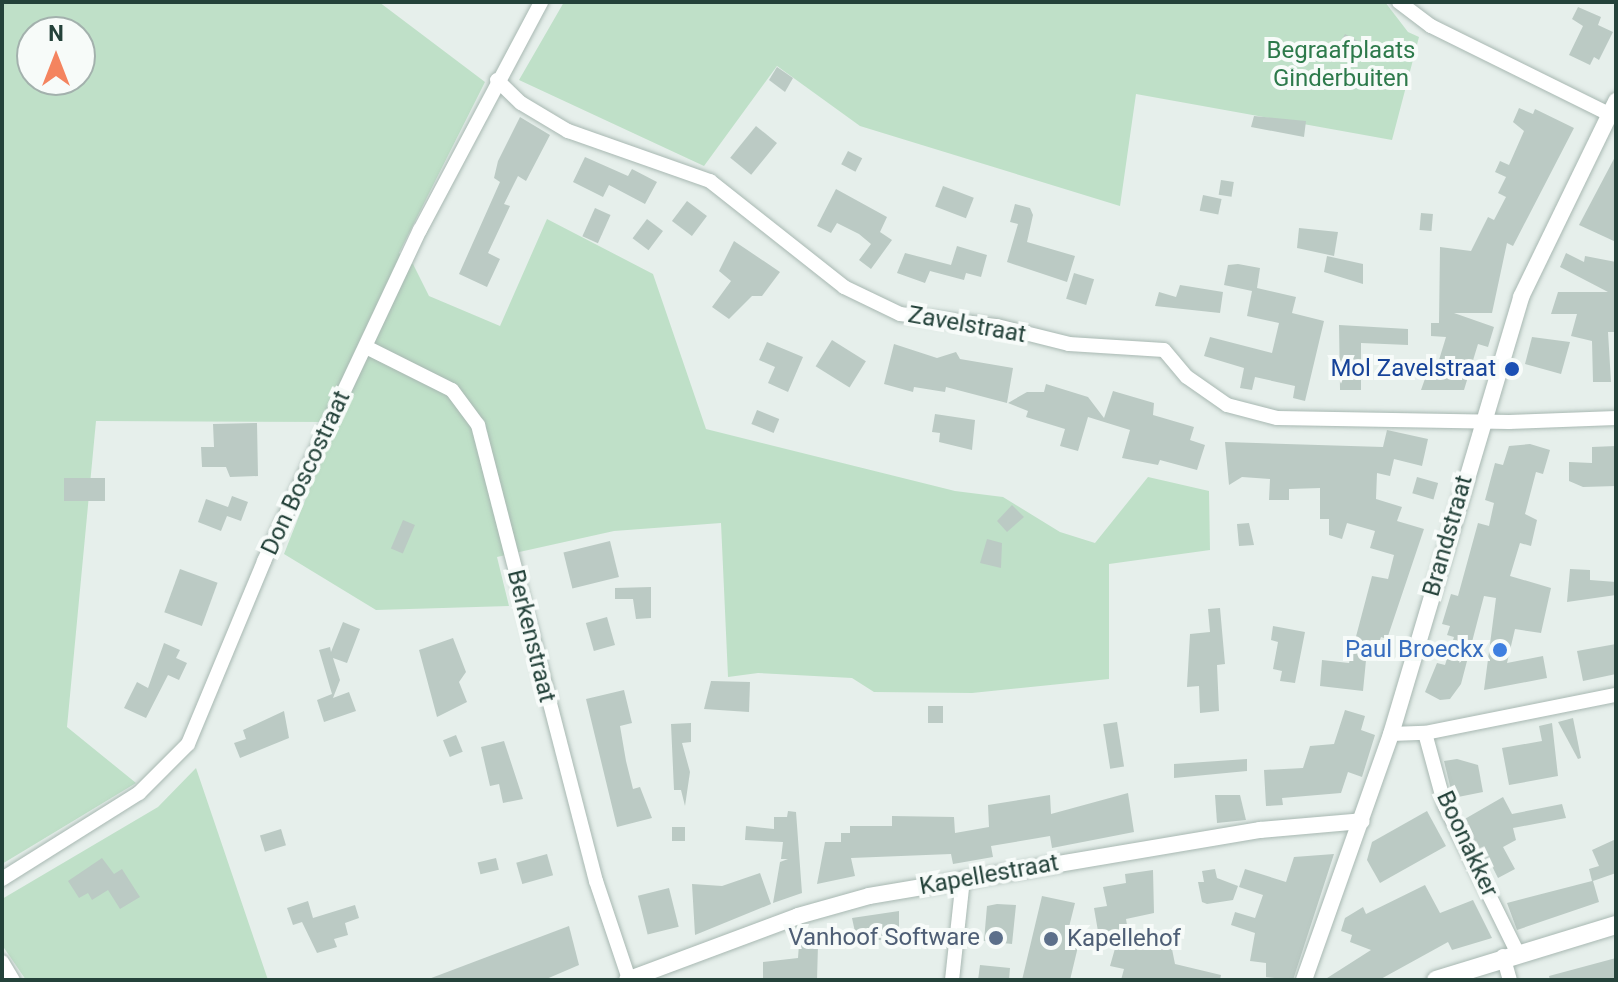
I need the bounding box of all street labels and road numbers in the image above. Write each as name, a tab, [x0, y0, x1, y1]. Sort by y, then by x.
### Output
street label: Zavelstraat	[906, 300, 1028, 350]
street label: Don Boscostraat	[255, 386, 357, 560]
street label: Brandstraat	[1417, 472, 1479, 600]
street label: Berkenstraat	[501, 567, 561, 705]
street label: Boonakker	[1430, 786, 1504, 902]
street label: Kapellestraat	[917, 849, 1061, 901]

